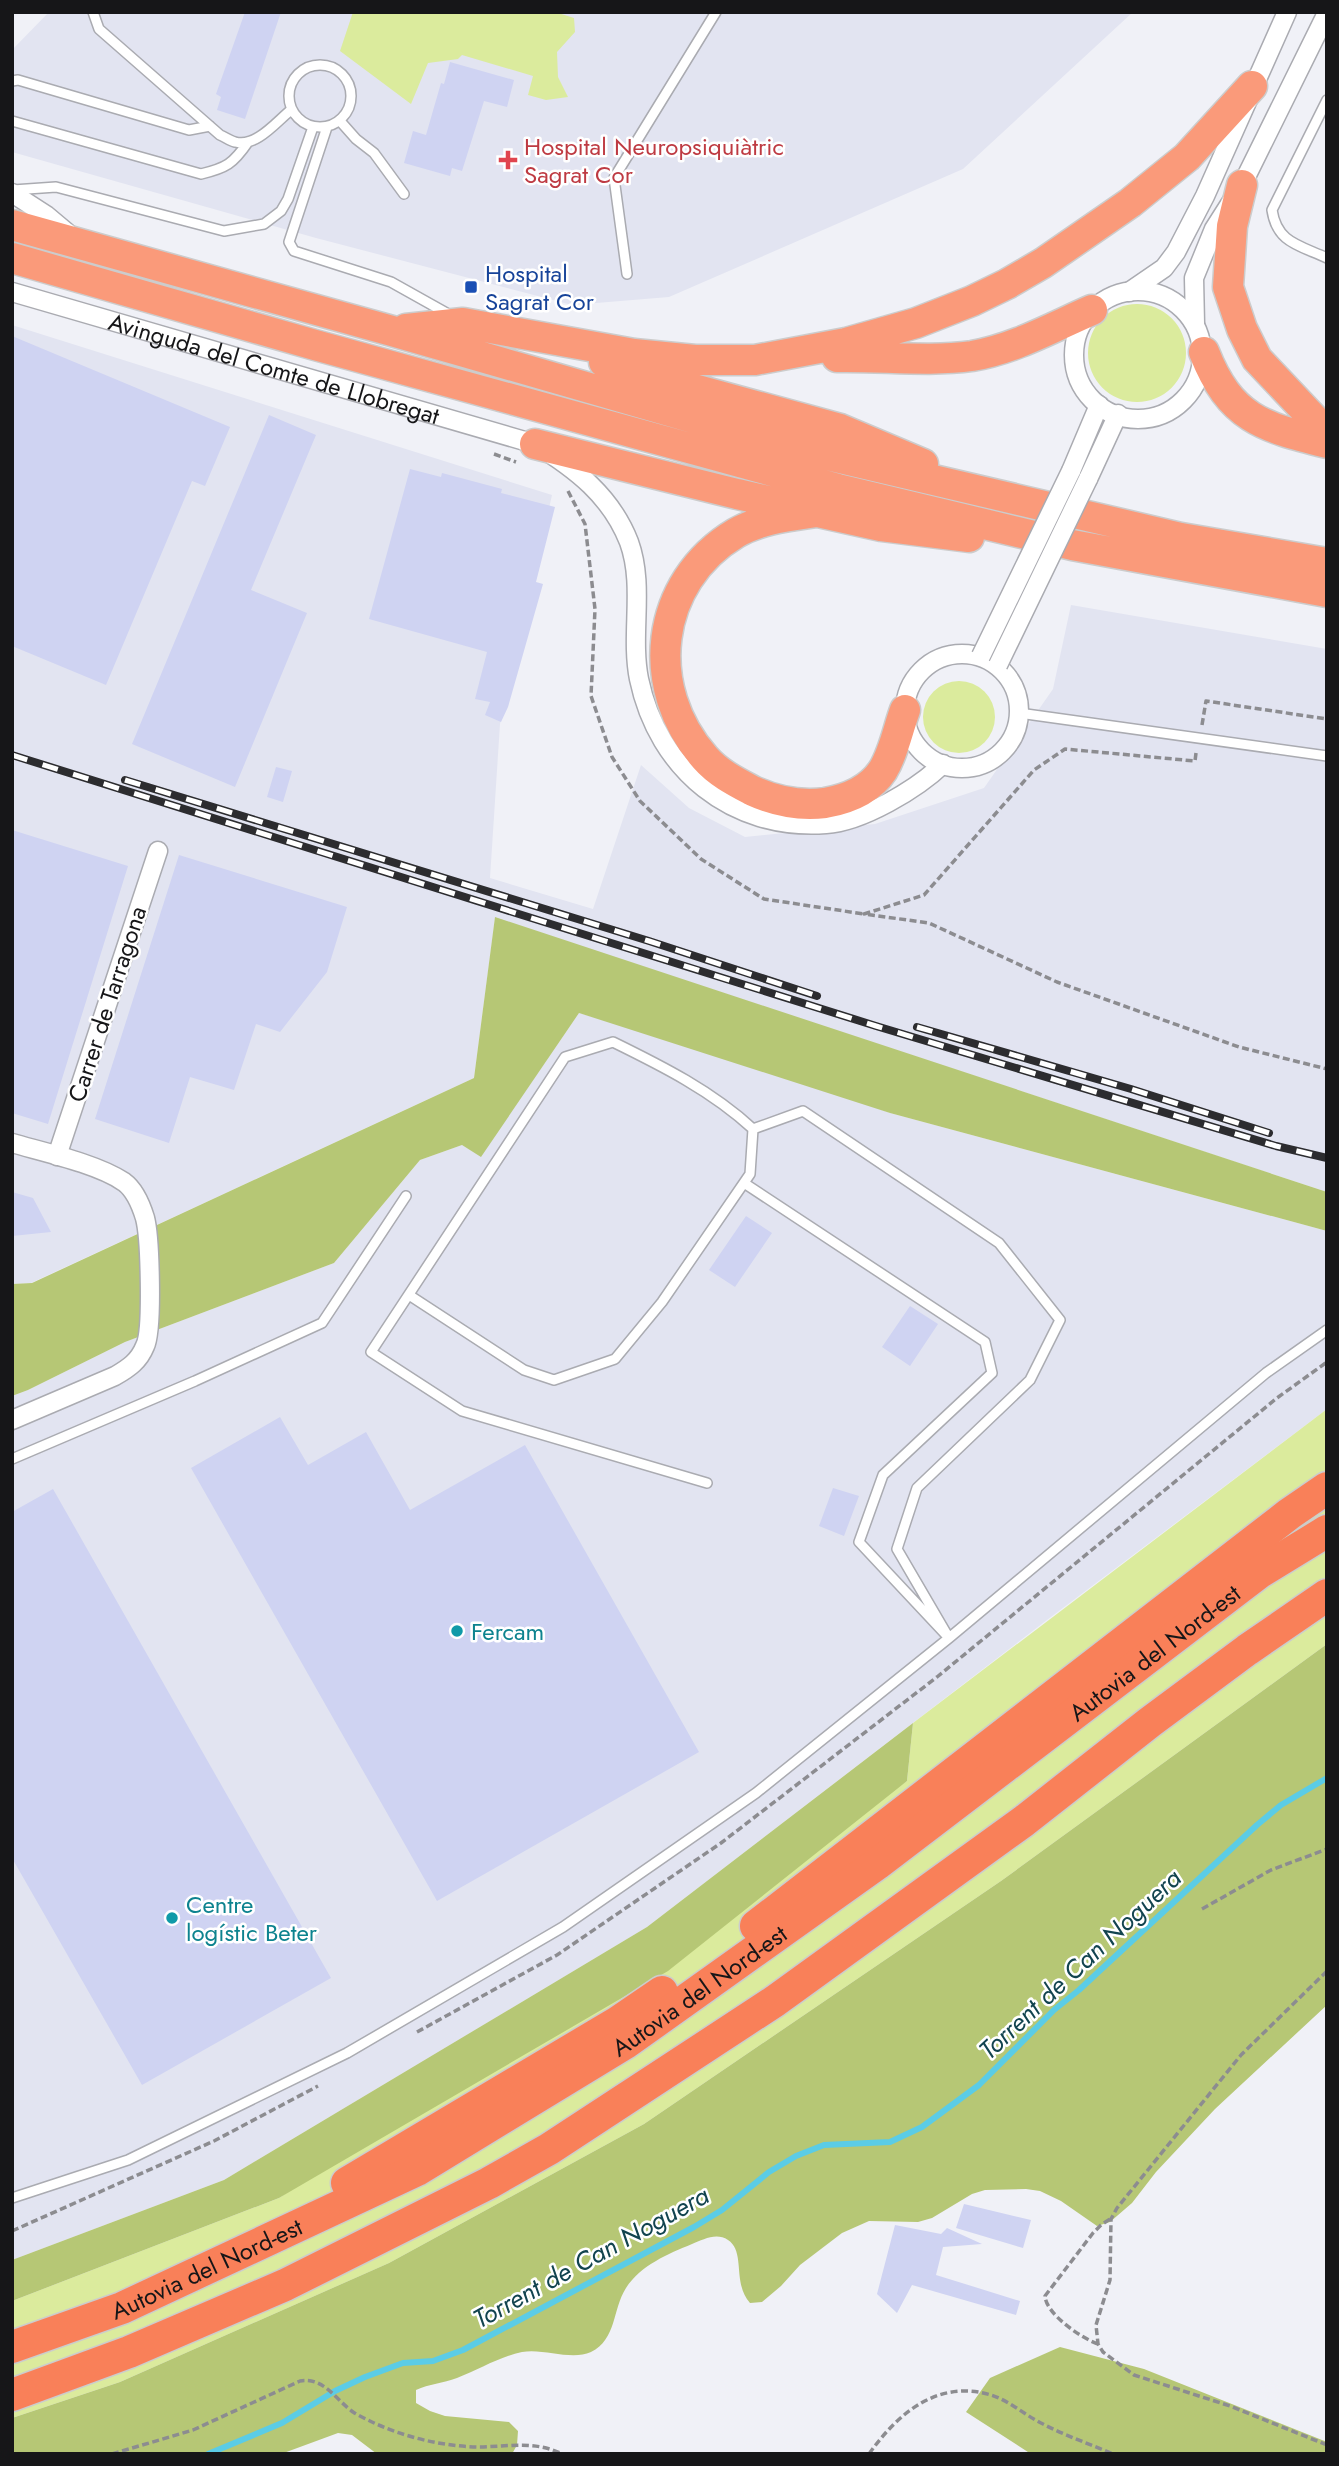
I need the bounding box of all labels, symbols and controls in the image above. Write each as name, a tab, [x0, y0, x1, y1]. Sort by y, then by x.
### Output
place label: Hospital Neuropsiquiàtric Sagrat Cor	[524, 129, 784, 192]
marker: Hospital Neuropsiquiàtric Sagrat Cor	[498, 150, 518, 170]
place label: Hospital Sagrat Cor	[485, 256, 595, 319]
marker: Hospital Sagrat Cor	[463, 279, 479, 295]
street label: Avinguda del Comte de Llobregat	[105, 304, 444, 433]
street label: Carrer de Tarragona	[59, 901, 155, 1107]
street label: Autovia del Nord-est	[1061, 1576, 1248, 1729]
place label: Fercam	[471, 1614, 544, 1649]
marker: Fercam	[449, 1623, 465, 1639]
water label: Torrent de Can Noguera	[970, 1859, 1190, 2068]
place label: Centre logístic Beter	[186, 1887, 318, 1950]
marker: Centre logístic Beter	[164, 1910, 180, 1926]
street label: Autovia del Nord-est	[605, 1916, 794, 2065]
water label: Torrent de Can Noguera	[466, 2176, 717, 2338]
street label: Autovia del Nord-est	[106, 2209, 308, 2328]

